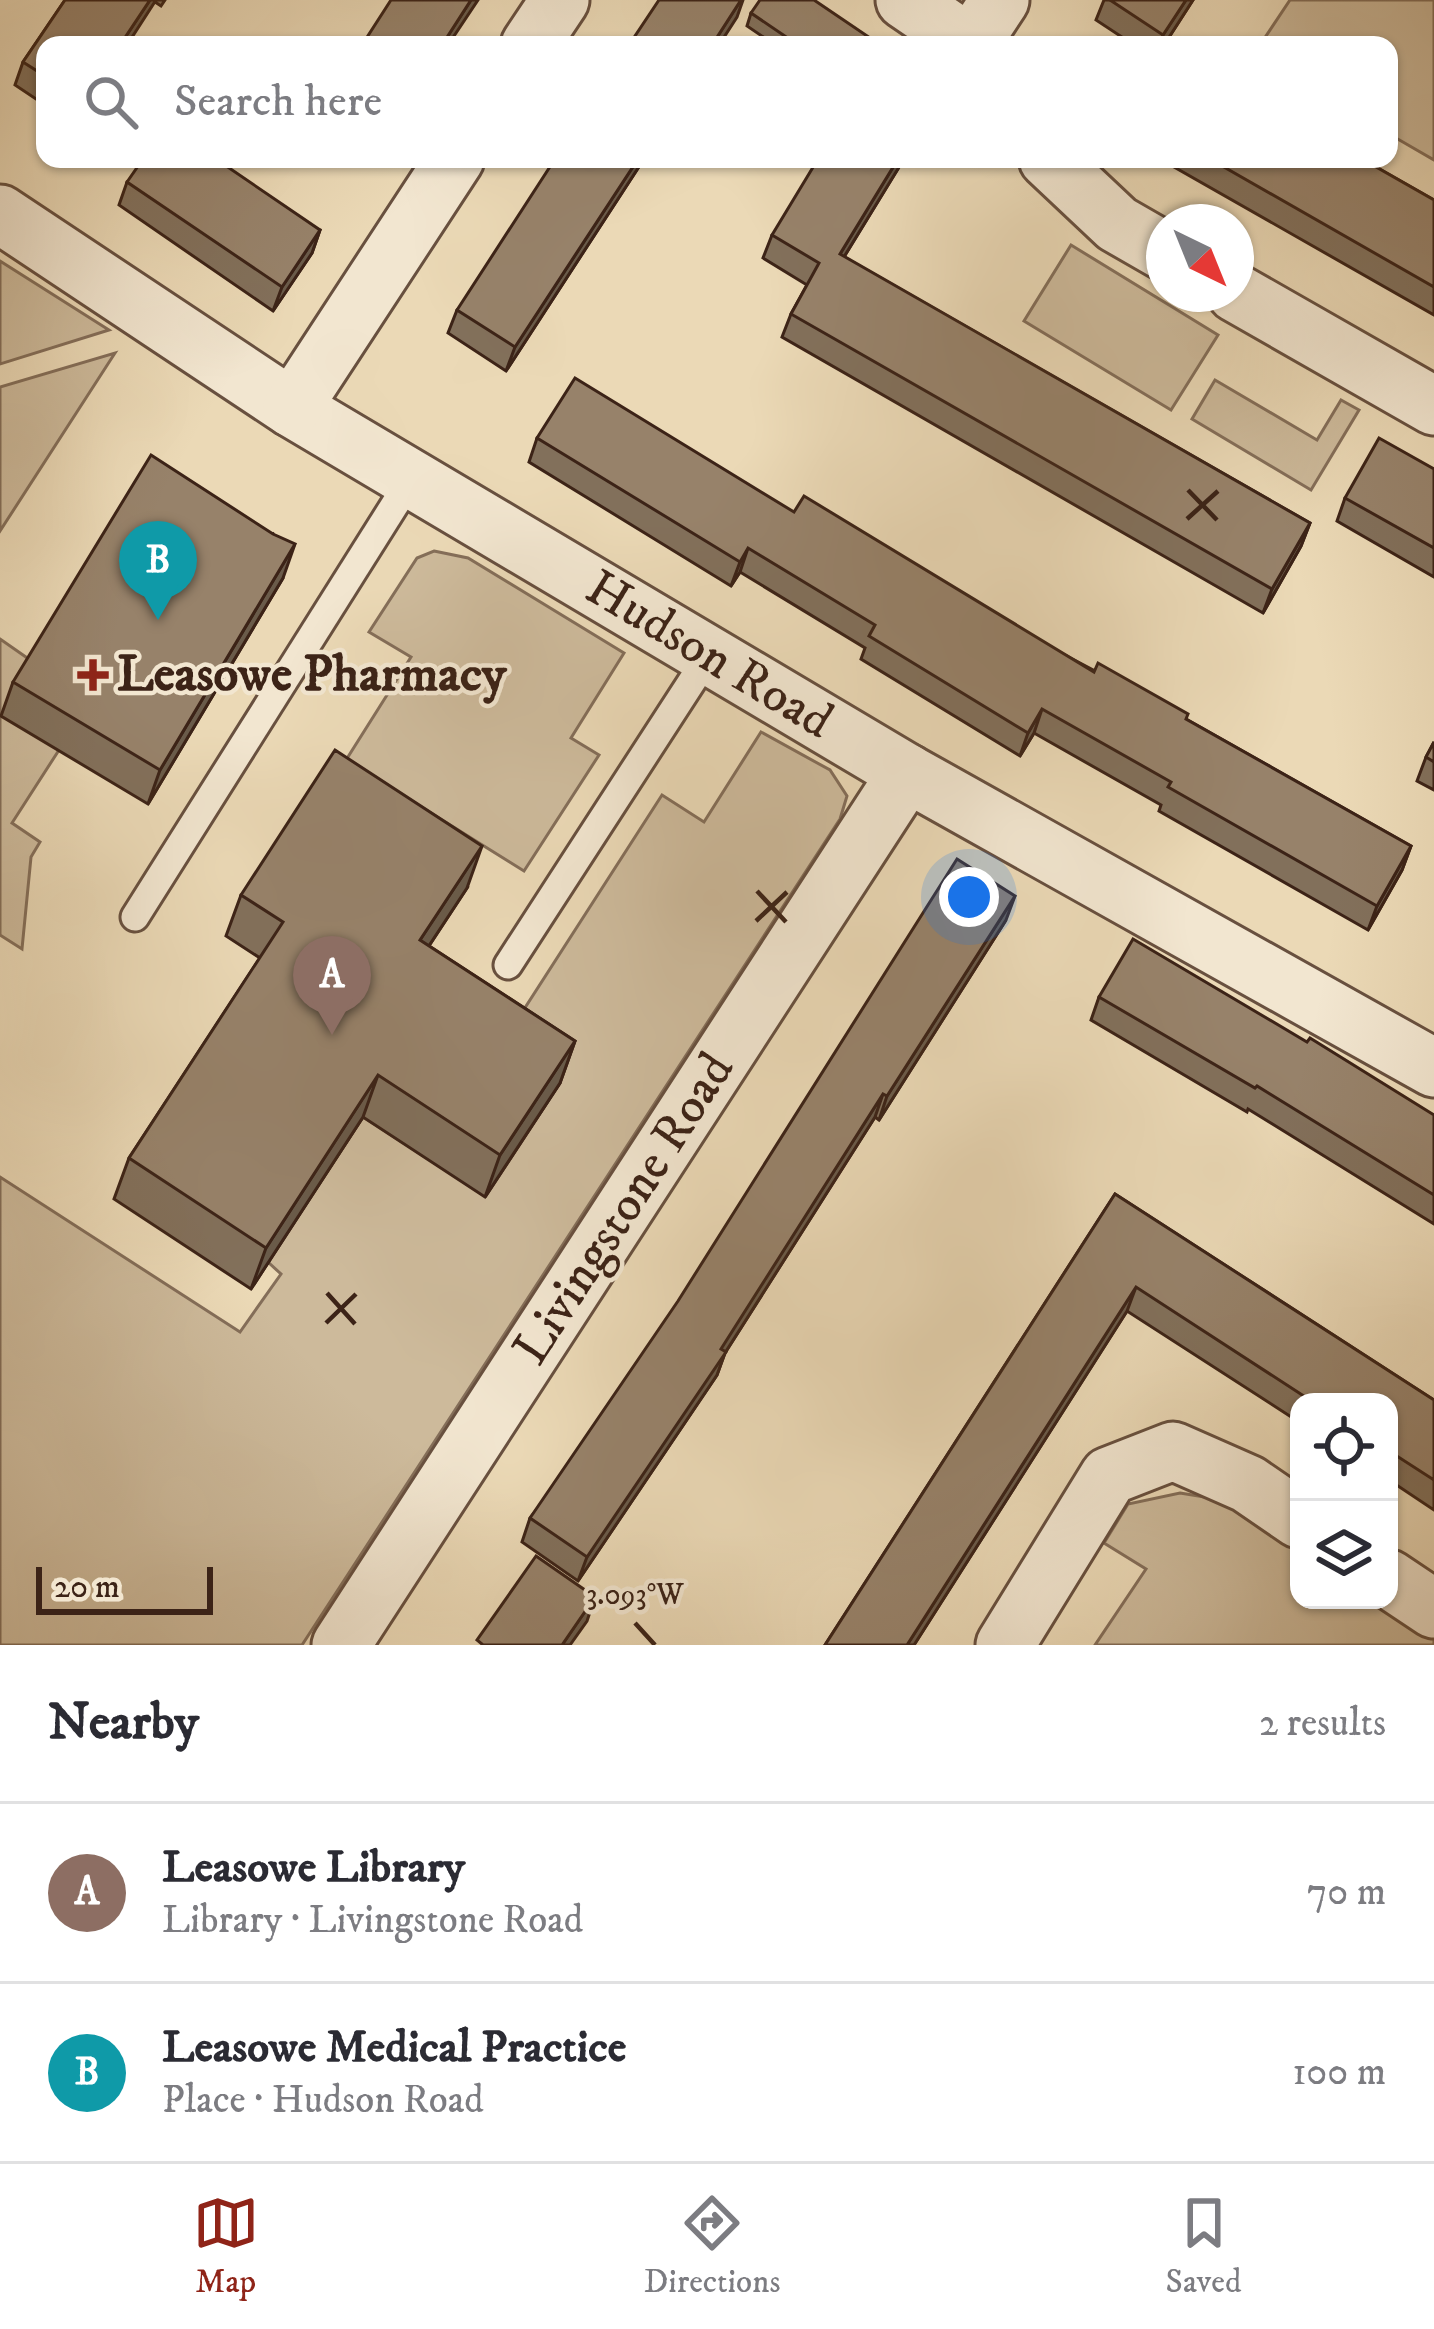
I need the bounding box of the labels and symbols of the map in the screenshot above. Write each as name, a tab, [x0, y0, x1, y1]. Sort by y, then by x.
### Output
north arrow	[1146, 204, 1254, 312]
pin: B	[119, 521, 197, 620]
street label: Hudson Road	[574, 556, 845, 754]
place label: Leasowe Pharmacy	[117, 643, 508, 707]
marker: Leasowe Pharmacy	[80, 662, 106, 688]
your location	[939, 867, 999, 927]
pin: A	[293, 936, 371, 1035]
street label: Livingstone Road	[499, 1040, 749, 1377]
scale bar	[36, 1561, 213, 1614]
text: 3.093°W	[586, 1577, 684, 1614]

